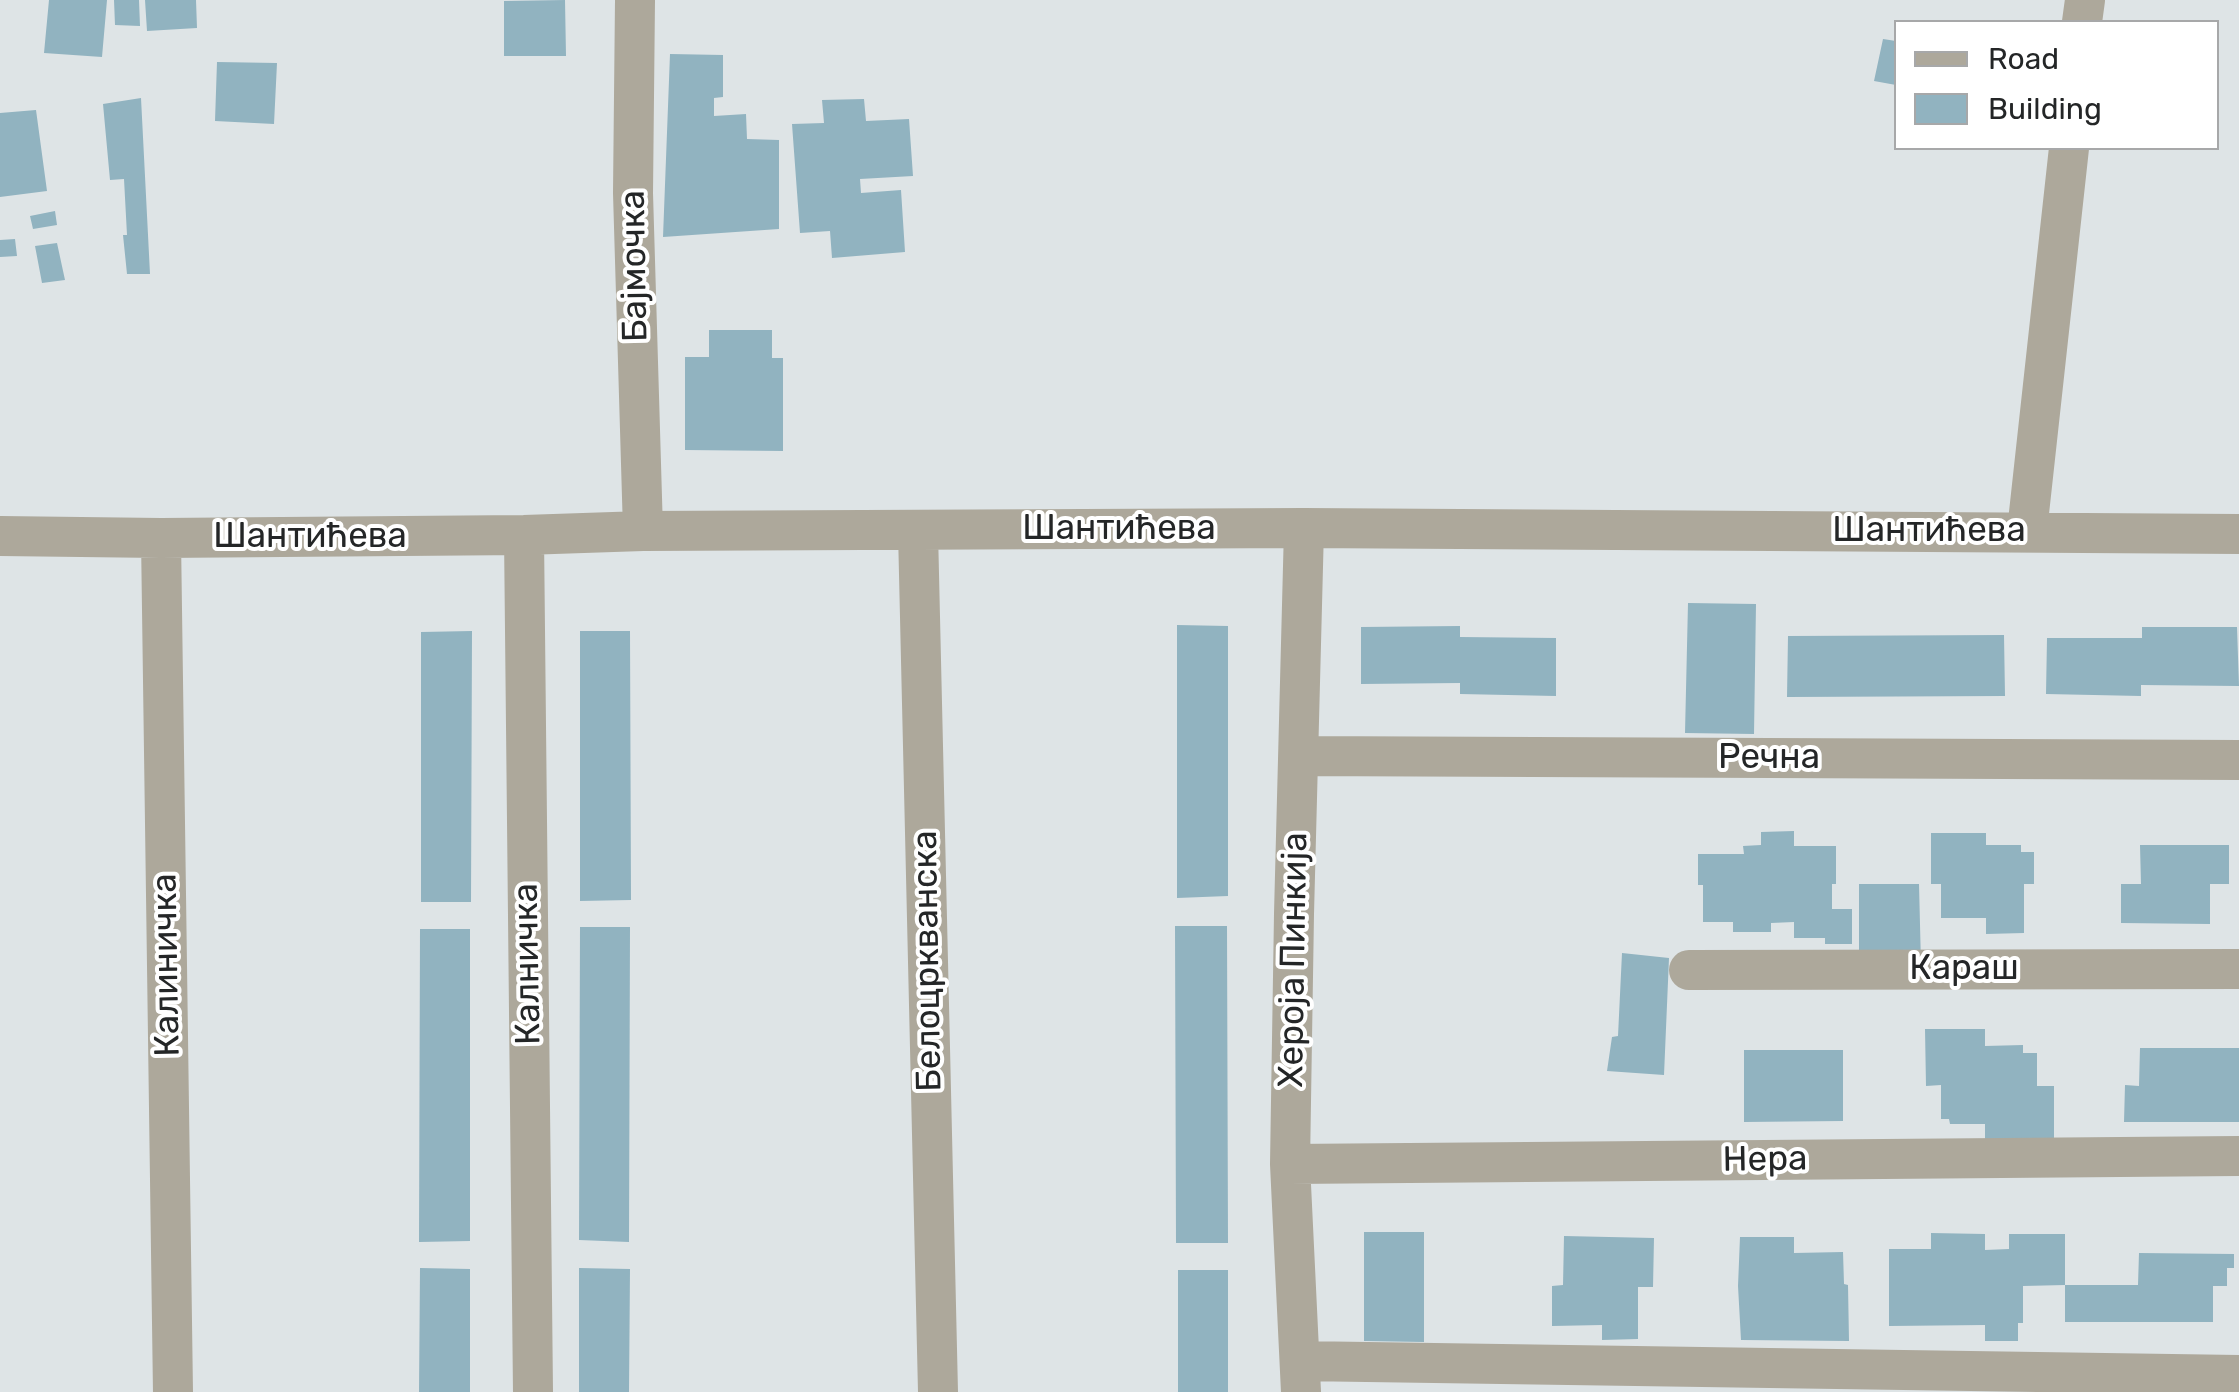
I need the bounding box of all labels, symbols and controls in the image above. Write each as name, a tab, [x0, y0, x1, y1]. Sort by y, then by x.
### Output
legend	[1894, 20, 2219, 150]
text: Road	[1988, 41, 2059, 77]
text: Building	[1988, 91, 2102, 127]
street label: Бајмочка	[613, 190, 657, 342]
street label: Шантићева	[1022, 508, 1216, 550]
street label: Шантићева	[1832, 510, 2026, 552]
street label: Шантићева	[213, 516, 407, 558]
street label: Речна	[1718, 737, 1820, 779]
street label: Белоцркванска	[905, 830, 951, 1092]
street label: Хероја Пинкија	[1271, 832, 1317, 1088]
street label: Калиничка	[144, 873, 190, 1057]
street label: Калничка	[506, 883, 550, 1045]
street label: Караш	[1909, 948, 2019, 990]
street label: Нера	[1722, 1138, 1808, 1182]

